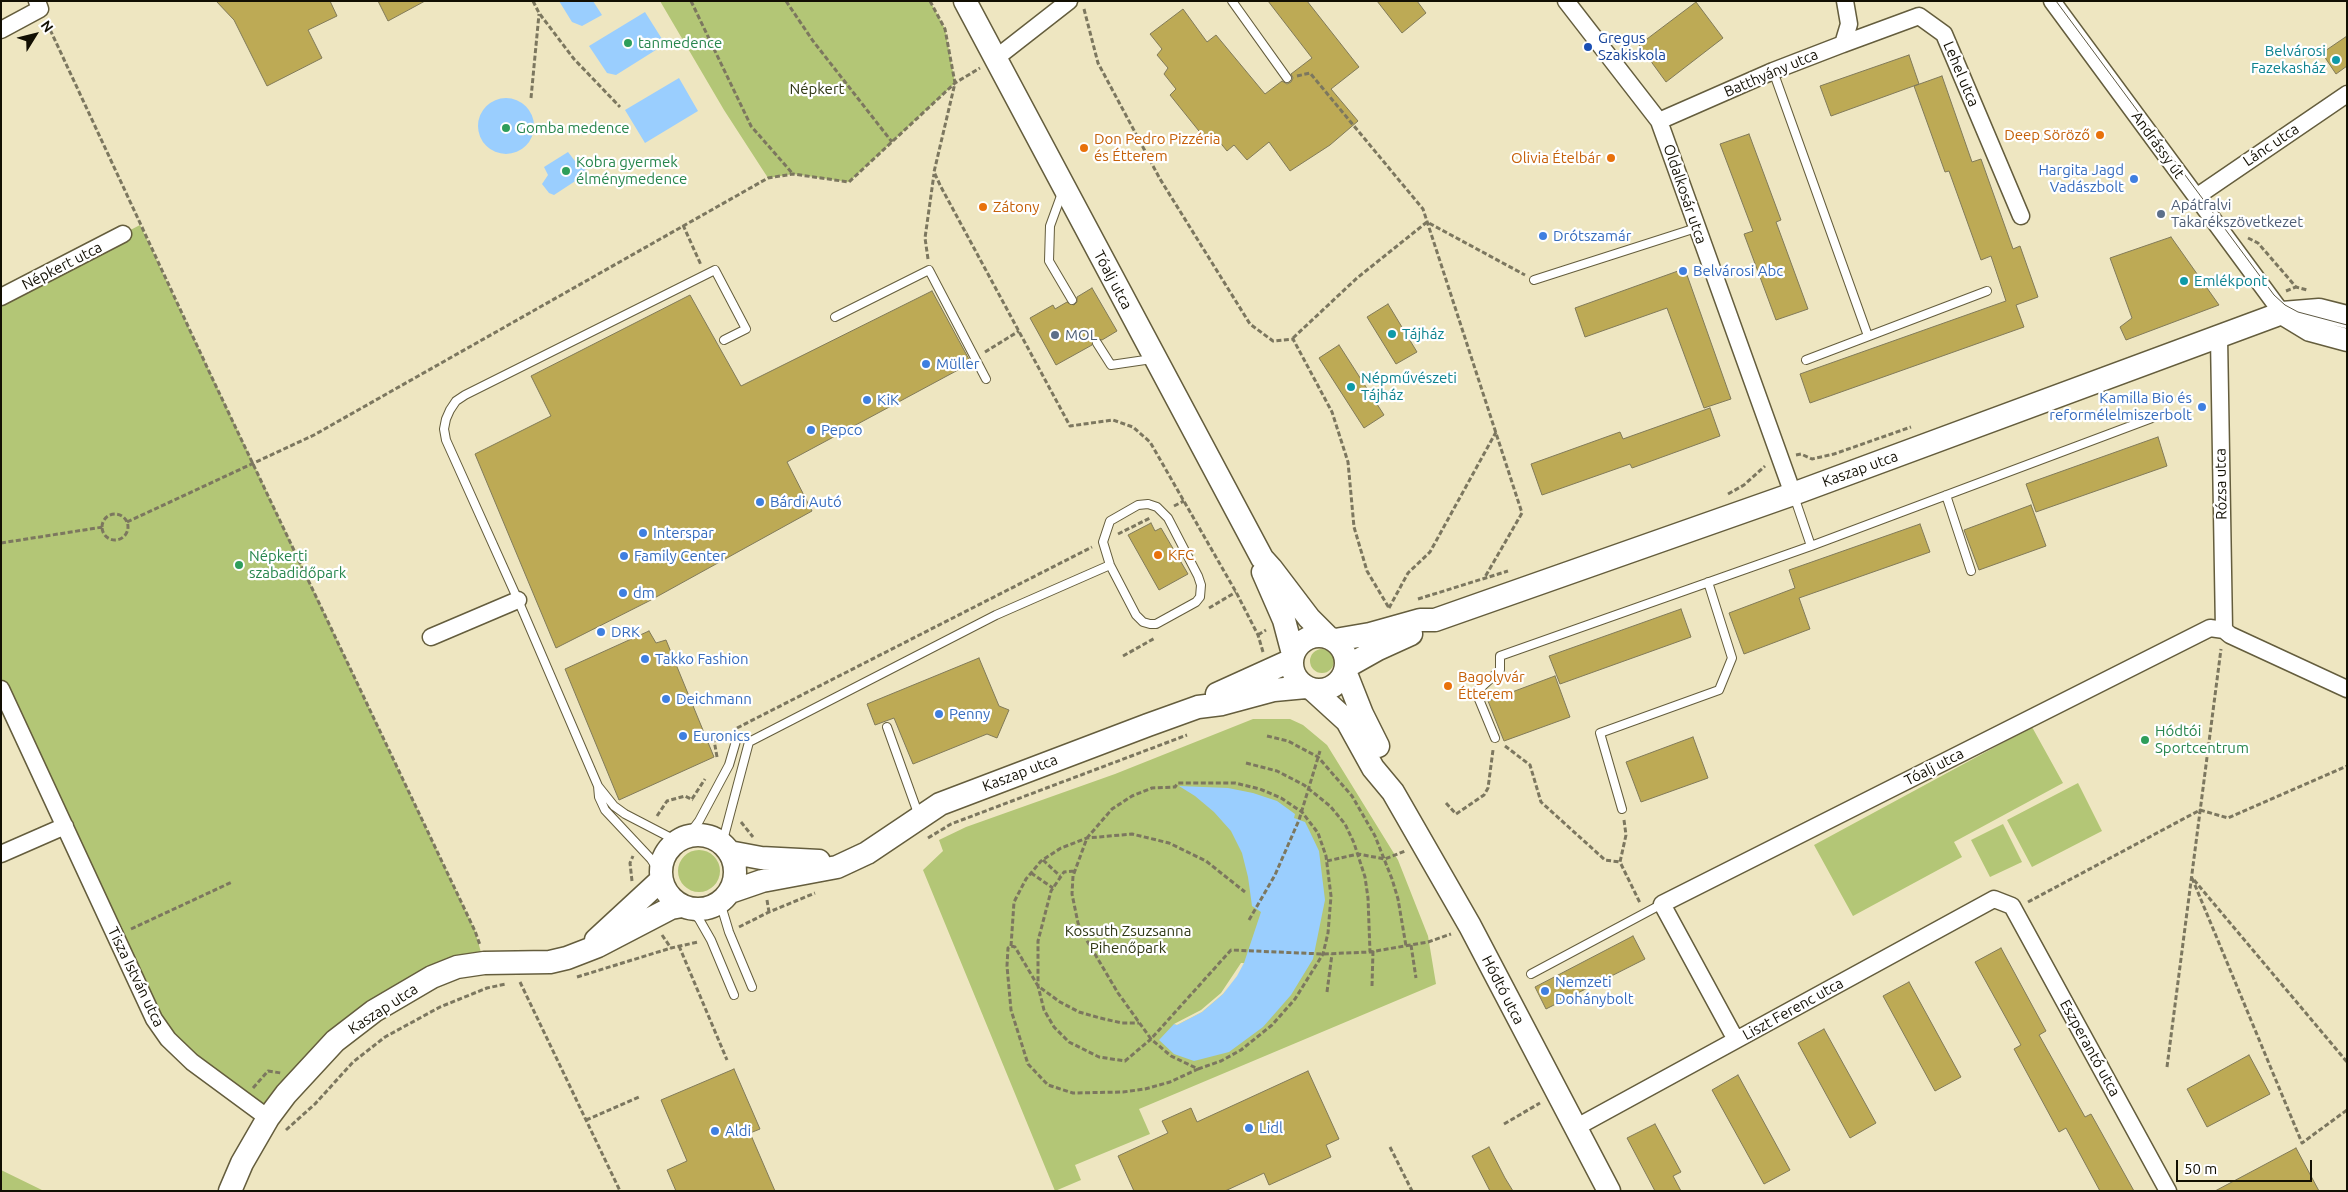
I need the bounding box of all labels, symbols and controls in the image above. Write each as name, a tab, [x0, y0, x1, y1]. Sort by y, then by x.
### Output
north arrow	[10, 10, 60, 60]
text: N	[38, 17, 57, 35]
place label: Gregus Szakiskola	[1598, 29, 1666, 64]
place label: tanmedence	[638, 34, 722, 52]
marker: tanmedence	[622, 37, 634, 49]
street label: Lehel utca	[1939, 39, 1983, 109]
marker: Gregus Szakiskola	[1582, 41, 1594, 53]
place label: Belvárosi Fazekasház	[2251, 42, 2326, 77]
street label: Batthyány utca	[1721, 45, 1821, 101]
marker: Belvárosi Fazekasház	[2330, 54, 2342, 66]
park label: Népkert	[790, 80, 844, 98]
street label: Andrássy út	[2128, 108, 2188, 182]
place label: Gomba medence	[516, 119, 630, 137]
street label: Lánc utca	[2240, 120, 2302, 170]
marker: Gomba medence	[500, 122, 512, 134]
place label: Deep Söröző	[2004, 126, 2090, 144]
marker: Deep Söröző	[2094, 129, 2106, 141]
place label: Don Pedro Pizzéria és Étterem	[1094, 130, 1221, 165]
marker: Don Pedro Pizzéria és Étterem	[1078, 142, 1090, 154]
street label: Oldalkosár utca	[1659, 142, 1711, 246]
place label: Olivia Ételbár	[1511, 149, 1601, 167]
marker: Olivia Ételbár	[1605, 152, 1617, 164]
place label: Kobra gyermek élménymedence	[576, 153, 687, 188]
place label: Hargita Jagd Vadászbolt	[2038, 161, 2124, 196]
marker: Kobra gyermek élménymedence	[560, 165, 572, 177]
marker: Hargita Jagd Vadászbolt	[2128, 173, 2140, 185]
place label: Apátfalvi Takarékszövetkezet	[2171, 196, 2303, 231]
place label: Zátony	[993, 198, 1040, 216]
marker: Zátony	[977, 201, 989, 213]
marker: Apátfalvi Takarékszövetkezet	[2155, 208, 2167, 220]
place label: Drótszamár	[1553, 227, 1631, 245]
marker: Drótszamár	[1537, 230, 1549, 242]
street label: Népkert utca	[19, 238, 105, 294]
street label: Tóalj utca	[1090, 247, 1136, 313]
place label: Belvárosi Abc	[1693, 262, 1783, 280]
marker: Belvárosi Abc	[1677, 265, 1689, 277]
place label: Emlékpont	[2194, 272, 2267, 290]
marker: Emlékpont	[2178, 275, 2190, 287]
place label: Tájház	[1402, 325, 1444, 343]
place label: MOL	[1065, 326, 1097, 344]
marker: Tájház	[1386, 328, 1398, 340]
marker: MOL	[1049, 329, 1061, 341]
place label: Müller	[936, 355, 979, 373]
marker: Müller	[920, 358, 932, 370]
place label: Népművészeti Tájház	[1361, 369, 1457, 404]
marker: Népművészeti Tájház	[1345, 381, 1357, 393]
place label: Kamilla Bio és reformélelmiszerbolt	[2049, 389, 2192, 424]
place label: KiK	[877, 391, 899, 409]
marker: KiK	[861, 394, 873, 406]
marker: Kamilla Bio és reformélelmiszerbolt	[2196, 401, 2208, 413]
place label: Pepco	[821, 421, 862, 439]
marker: Pepco	[805, 424, 817, 436]
street label: Kaszap utca	[1820, 447, 1900, 491]
street label: Rózsa utca	[2211, 448, 2231, 520]
place label: Bárdi Autó	[770, 493, 842, 511]
marker: Bárdi Autó	[754, 496, 766, 508]
place label: Interspar	[653, 524, 714, 542]
marker: Interspar	[637, 527, 649, 539]
place label: KFC	[1168, 546, 1194, 564]
place label: Népkerti szabadidőpark	[249, 547, 346, 582]
place label: Family Center	[634, 547, 726, 565]
marker: KFC	[1152, 549, 1164, 561]
marker: Family Center	[618, 550, 630, 562]
marker: Népkerti szabadidőpark	[233, 559, 245, 571]
place label: dm	[633, 584, 655, 602]
marker: dm	[617, 587, 629, 599]
place label: DRK	[611, 623, 640, 641]
marker: DRK	[595, 626, 607, 638]
place label: Takko Fashion	[655, 650, 749, 668]
marker: Takko Fashion	[639, 653, 651, 665]
place label: Bagolyvár Étterem	[1458, 668, 1525, 703]
marker: Bagolyvár Étterem	[1442, 680, 1454, 692]
place label: Deichmann	[676, 690, 752, 708]
marker: Deichmann	[660, 693, 672, 705]
place label: Penny	[949, 705, 990, 723]
marker: Penny	[933, 708, 945, 720]
place label: Hódtói Sportcentrum	[2155, 722, 2249, 757]
place label: Euronics	[693, 727, 750, 745]
marker: Euronics	[677, 730, 689, 742]
marker: Hódtói Sportcentrum	[2139, 734, 2151, 746]
street label: Tóalj utca	[1901, 744, 1967, 790]
street label: Kaszap utca	[980, 750, 1060, 796]
park label: Kossuth Zsuzsanna Pihenőpark	[1065, 922, 1191, 957]
street label: Tisza István utca	[104, 924, 168, 1030]
street label: Hódtó utca	[1478, 952, 1528, 1028]
place label: Nemzeti Dohánybolt	[1555, 973, 1634, 1008]
street label: Liszt Ferenc utca	[1740, 974, 1846, 1044]
street label: Kaszap utca	[345, 980, 421, 1038]
marker: Nemzeti Dohánybolt	[1539, 985, 1551, 997]
street label: Eszperantó utca	[2056, 996, 2124, 1100]
place label: Lidl	[1259, 1119, 1283, 1137]
place label: Aldi	[725, 1122, 751, 1140]
marker: Lidl	[1243, 1122, 1255, 1134]
marker: Aldi	[709, 1125, 721, 1137]
scale bar	[2178, 1150, 2314, 1182]
text: 50 m	[2184, 1160, 2217, 1177]

